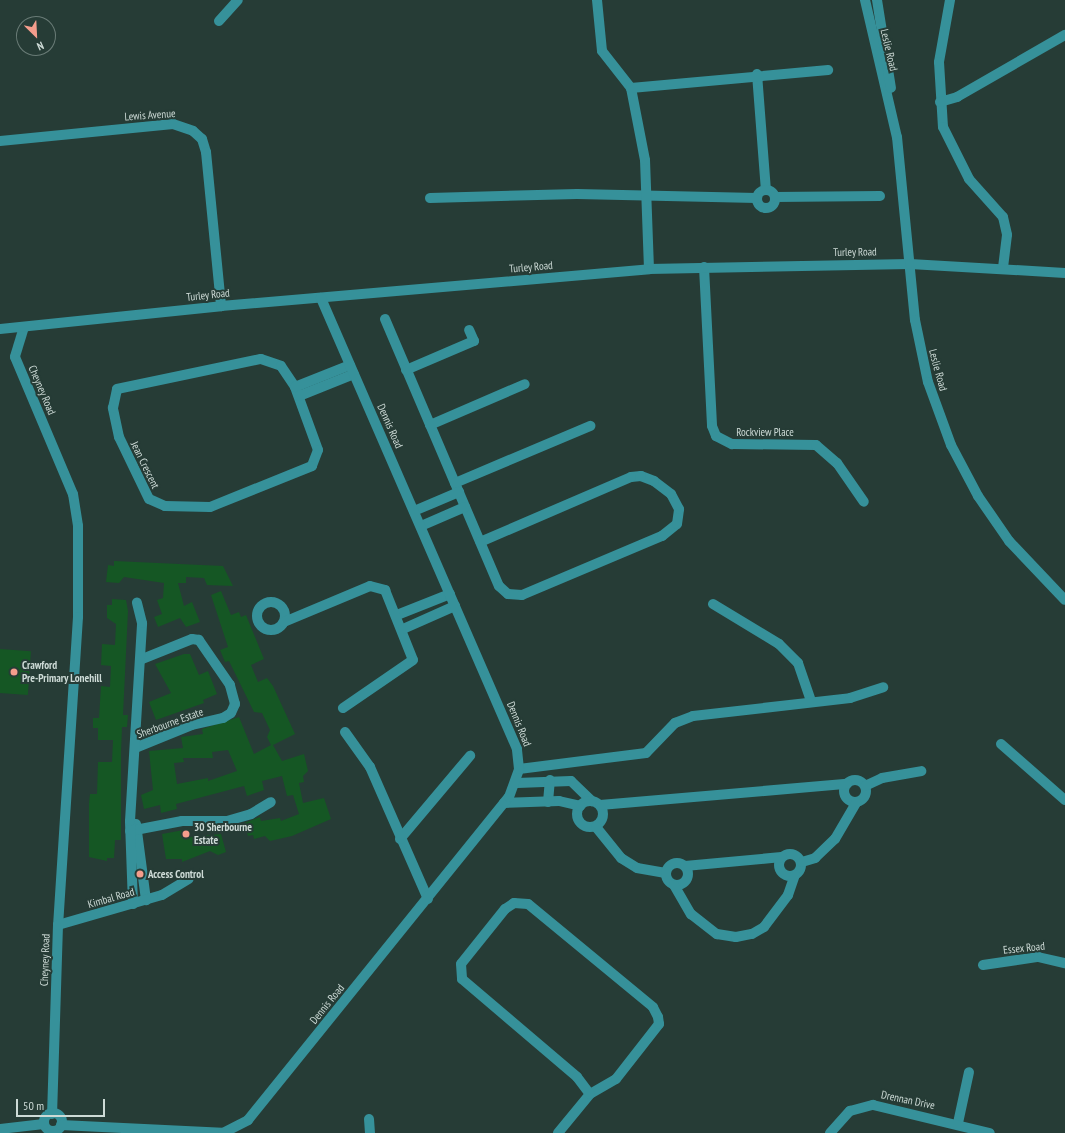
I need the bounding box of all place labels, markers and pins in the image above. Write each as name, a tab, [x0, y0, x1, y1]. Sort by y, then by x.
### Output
place label: Crawford Pre-Primary Lonehill	[22, 659, 102, 685]
marker: Crawford Pre-Primary Lonehill	[9, 667, 19, 677]
place label: 30 Sherbourne Estate	[194, 821, 252, 847]
marker: 30 Sherbourne Estate	[181, 829, 191, 839]
place label: Access Control	[148, 867, 204, 881]
marker: Access Control	[135, 869, 145, 879]

